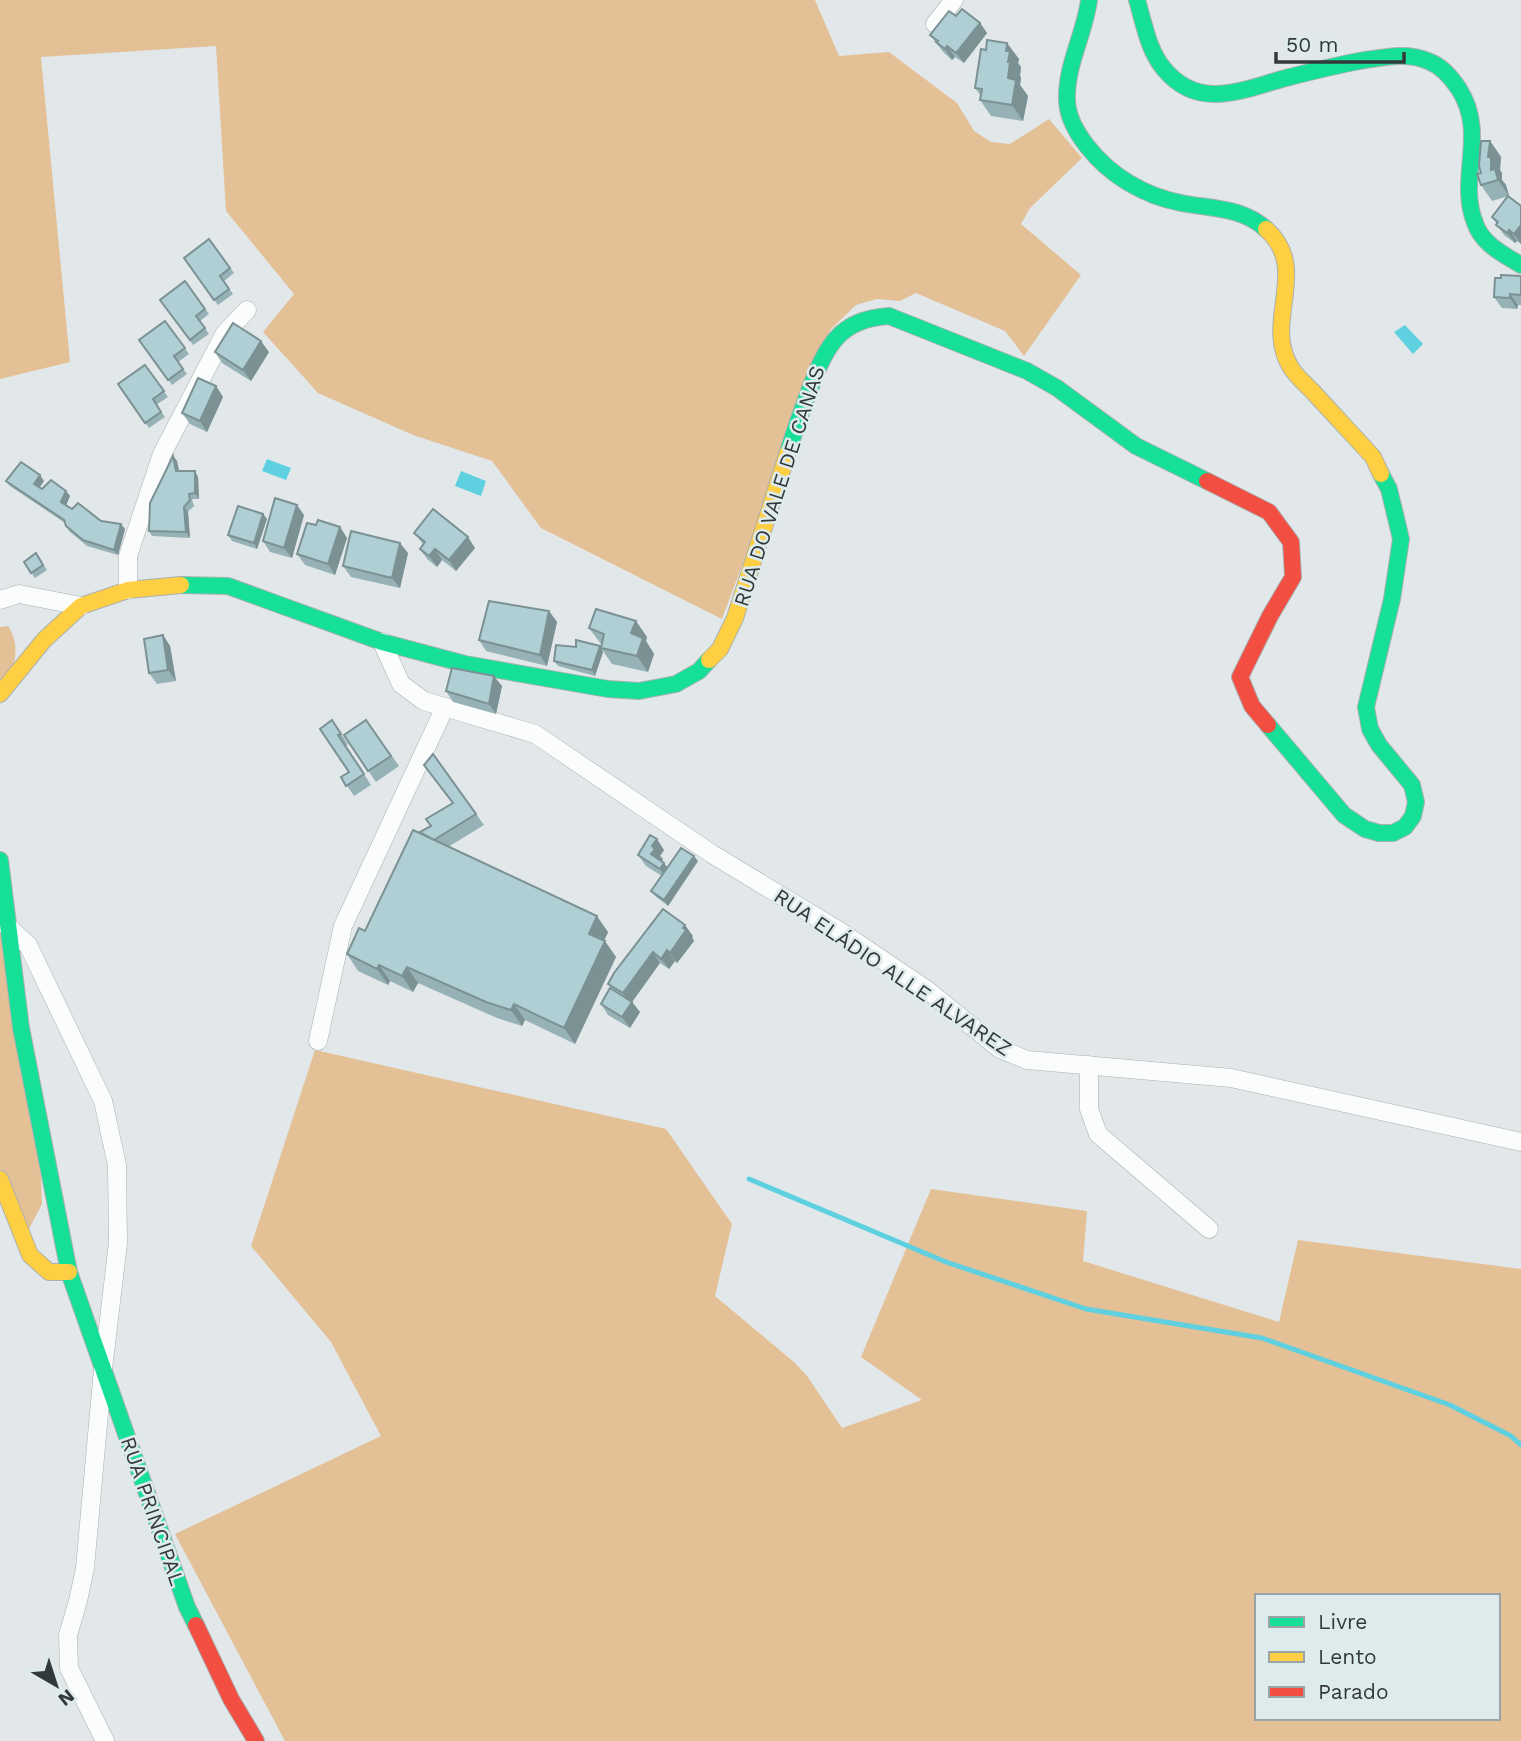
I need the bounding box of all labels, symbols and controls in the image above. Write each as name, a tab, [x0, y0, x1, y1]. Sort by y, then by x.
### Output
scale bar	[1276, 21, 1404, 65]
text: 50 m	[1286, 32, 1338, 57]
street label: RUA DO VALE DE CANAS	[728, 362, 830, 610]
street label: RUA ELÁDIO ALLE ALVAREZ	[769, 883, 1017, 1061]
street label: RUA PRINCIPAL	[116, 1433, 190, 1589]
legend	[1255, 1594, 1500, 1720]
text: Livre	[1318, 1609, 1367, 1634]
text: Lento	[1318, 1644, 1377, 1669]
north arrow	[21, 1650, 91, 1720]
text: Parado	[1318, 1679, 1389, 1704]
text: N	[54, 1684, 79, 1711]

